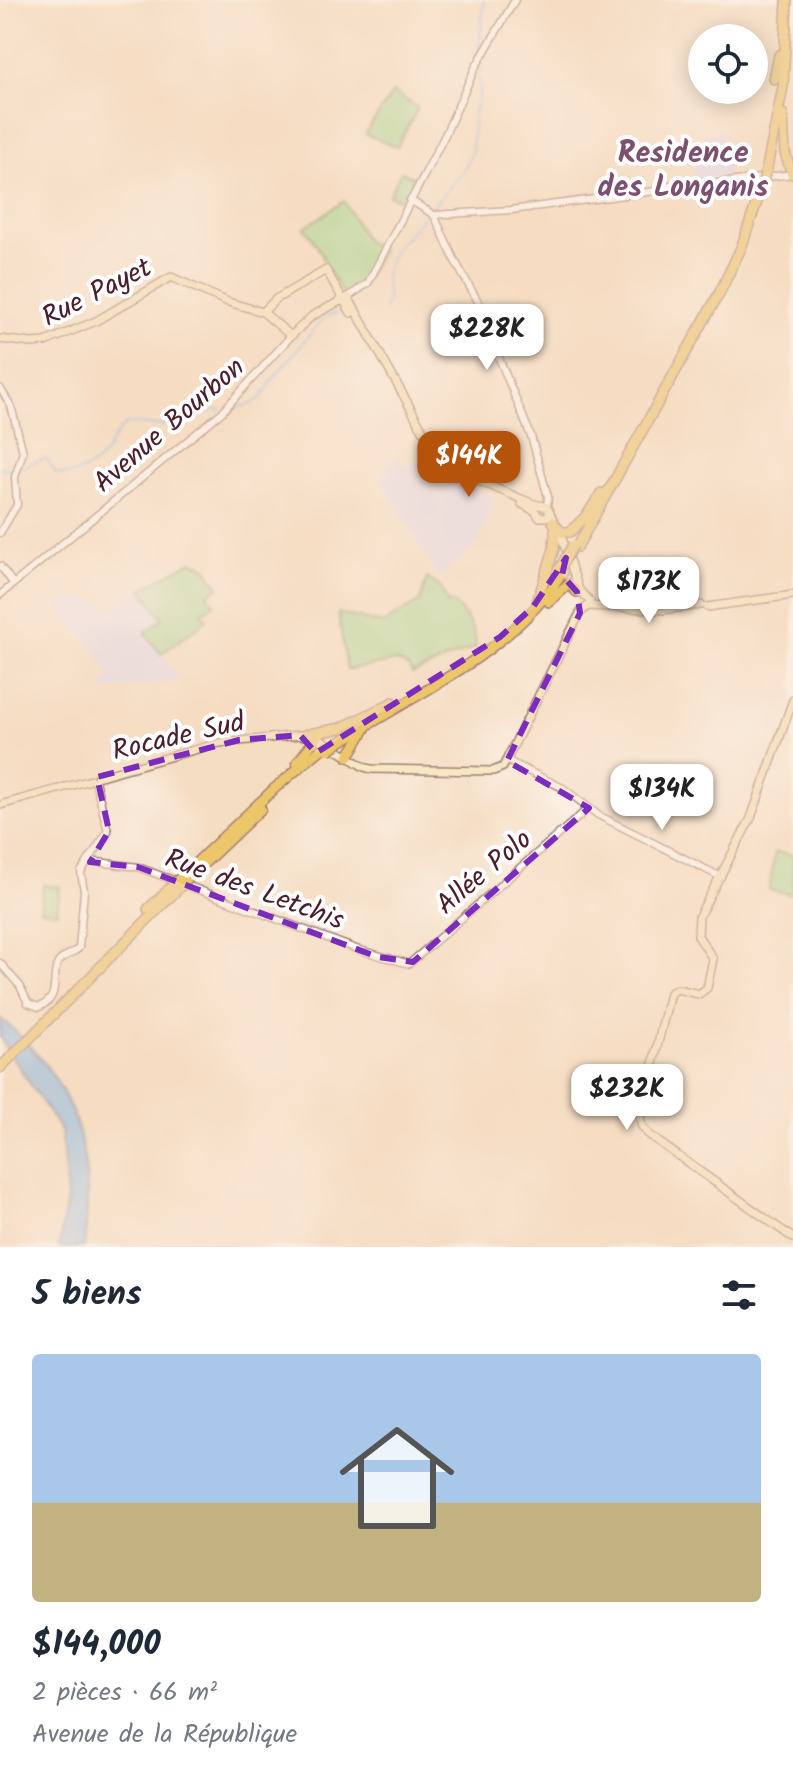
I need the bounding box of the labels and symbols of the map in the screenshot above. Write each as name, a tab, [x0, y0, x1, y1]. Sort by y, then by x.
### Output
district label: Residence des Longanis	[597, 130, 769, 212]
street label: Rue Payet	[34, 246, 161, 340]
pin: $228K	[431, 304, 543, 372]
street label: Avenue Bourbon	[83, 347, 256, 505]
pin: $144K	[413, 431, 525, 499]
pin: $173K	[593, 557, 705, 625]
street label: Rocade Sud	[108, 700, 250, 775]
pin: $134K	[606, 764, 718, 832]
street label: Allée Polo	[426, 819, 543, 927]
street label: Rue des Letchis	[158, 837, 350, 944]
pin: $232K	[571, 1064, 683, 1132]

